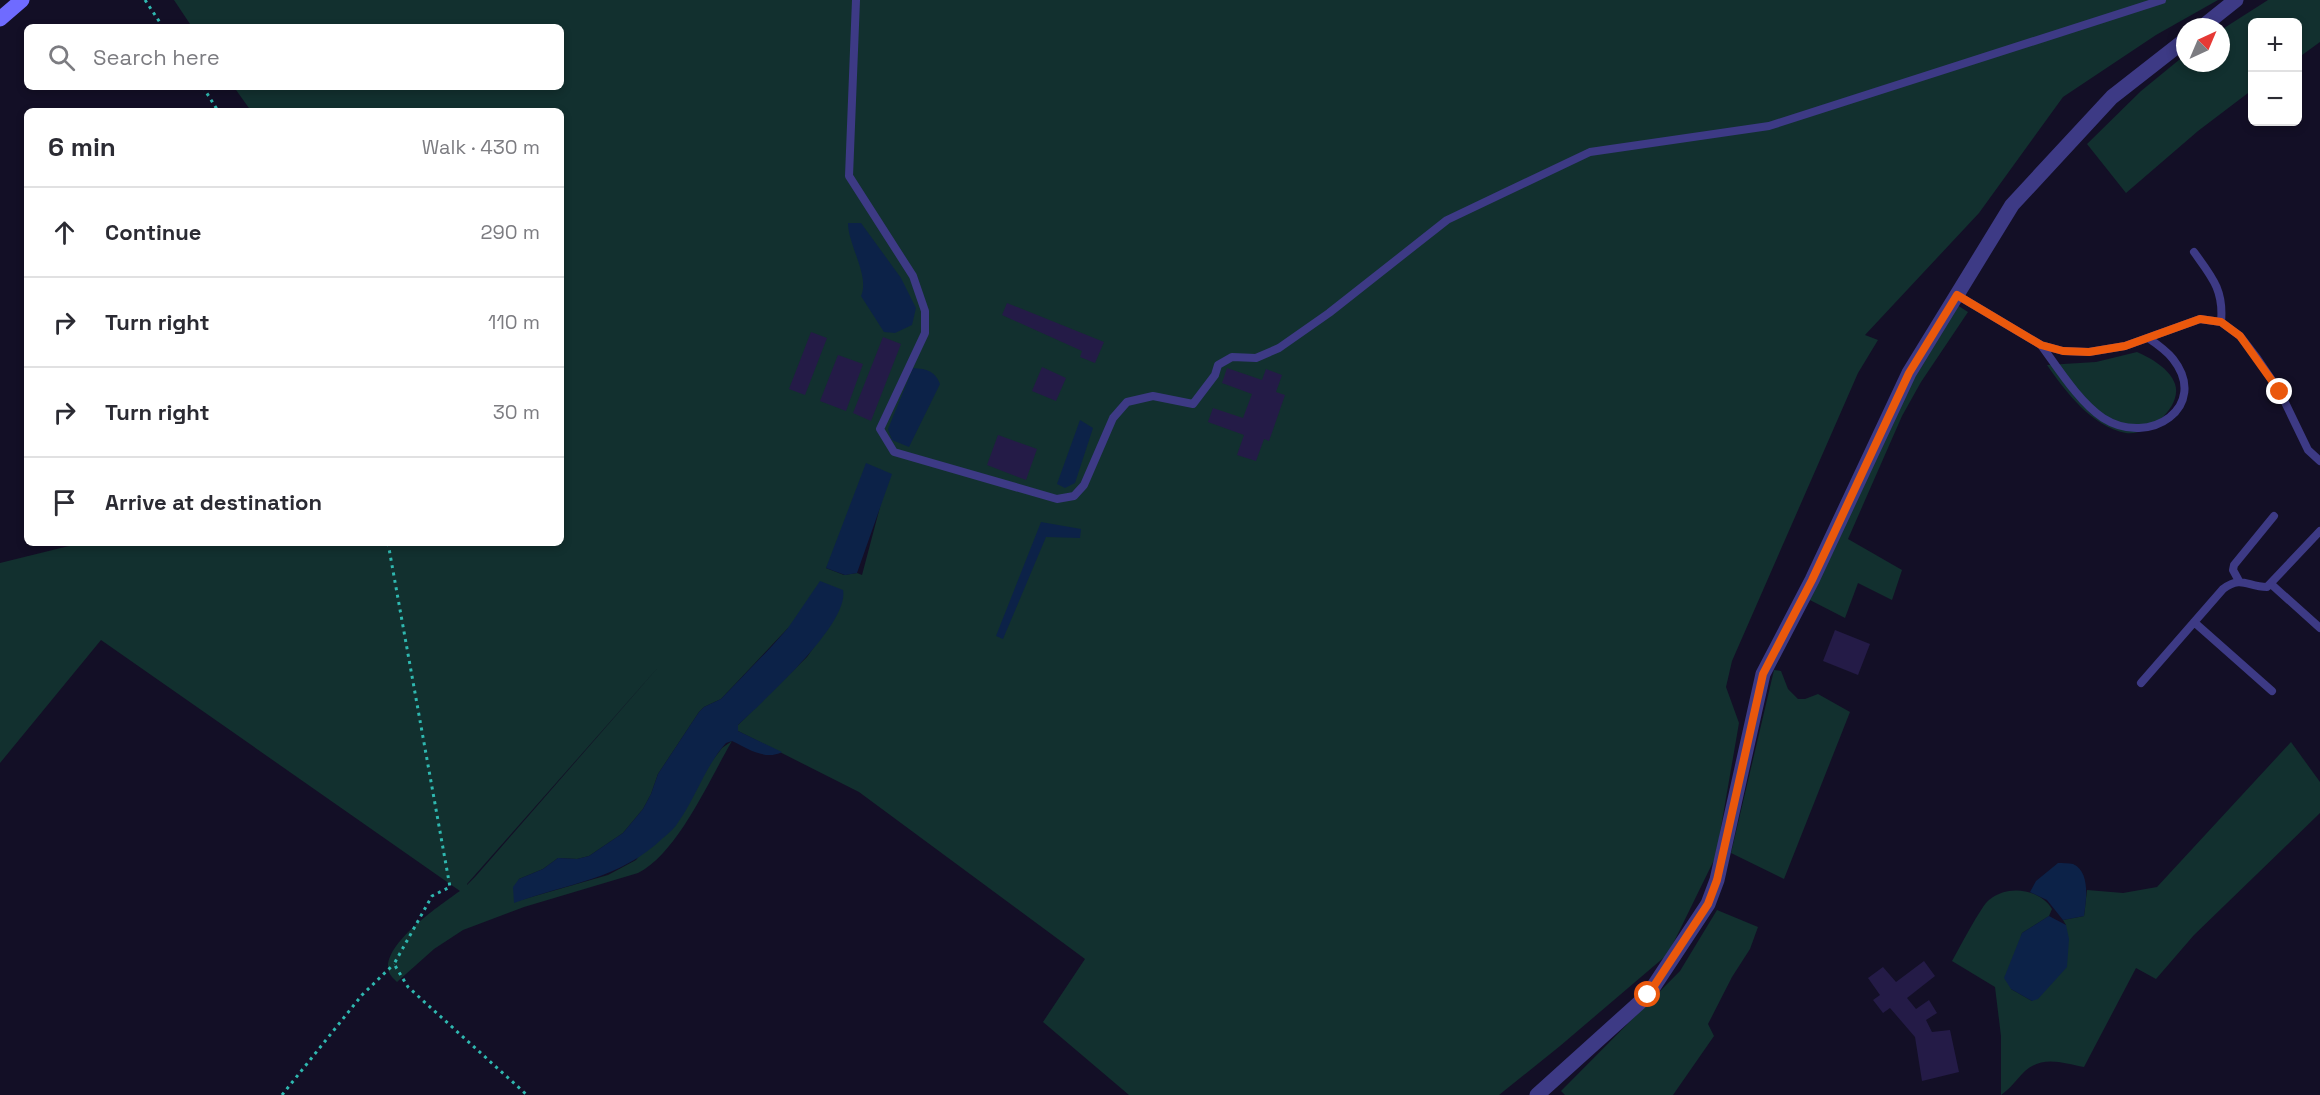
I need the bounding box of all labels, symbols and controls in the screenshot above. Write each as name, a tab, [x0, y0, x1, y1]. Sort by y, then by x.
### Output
north arrow	[2176, 18, 2230, 72]
map controls	[2248, 18, 2302, 126]
button: +	[2248, 18, 2302, 72]
search box	[24, 24, 564, 90]
icon: search	[45, 41, 78, 74]
text: Search here	[93, 43, 220, 71]
button: −	[2248, 72, 2302, 126]
text: 6 min	[48, 130, 116, 164]
text: Walk · 430 m	[422, 134, 540, 160]
icon: ahead	[48, 216, 81, 249]
text: Continue	[105, 218, 201, 246]
text: 290 m	[481, 219, 540, 245]
icon: right	[48, 306, 81, 339]
text: Turn right	[105, 308, 210, 336]
text: 110 m	[488, 309, 540, 335]
route end	[2266, 378, 2292, 404]
icon: right	[48, 396, 81, 429]
text: Turn right	[105, 398, 210, 426]
text: 30 m	[493, 399, 540, 425]
icon: arrive	[48, 486, 81, 519]
text: Arrive at destination	[105, 488, 322, 516]
route start	[1634, 981, 1660, 1007]

